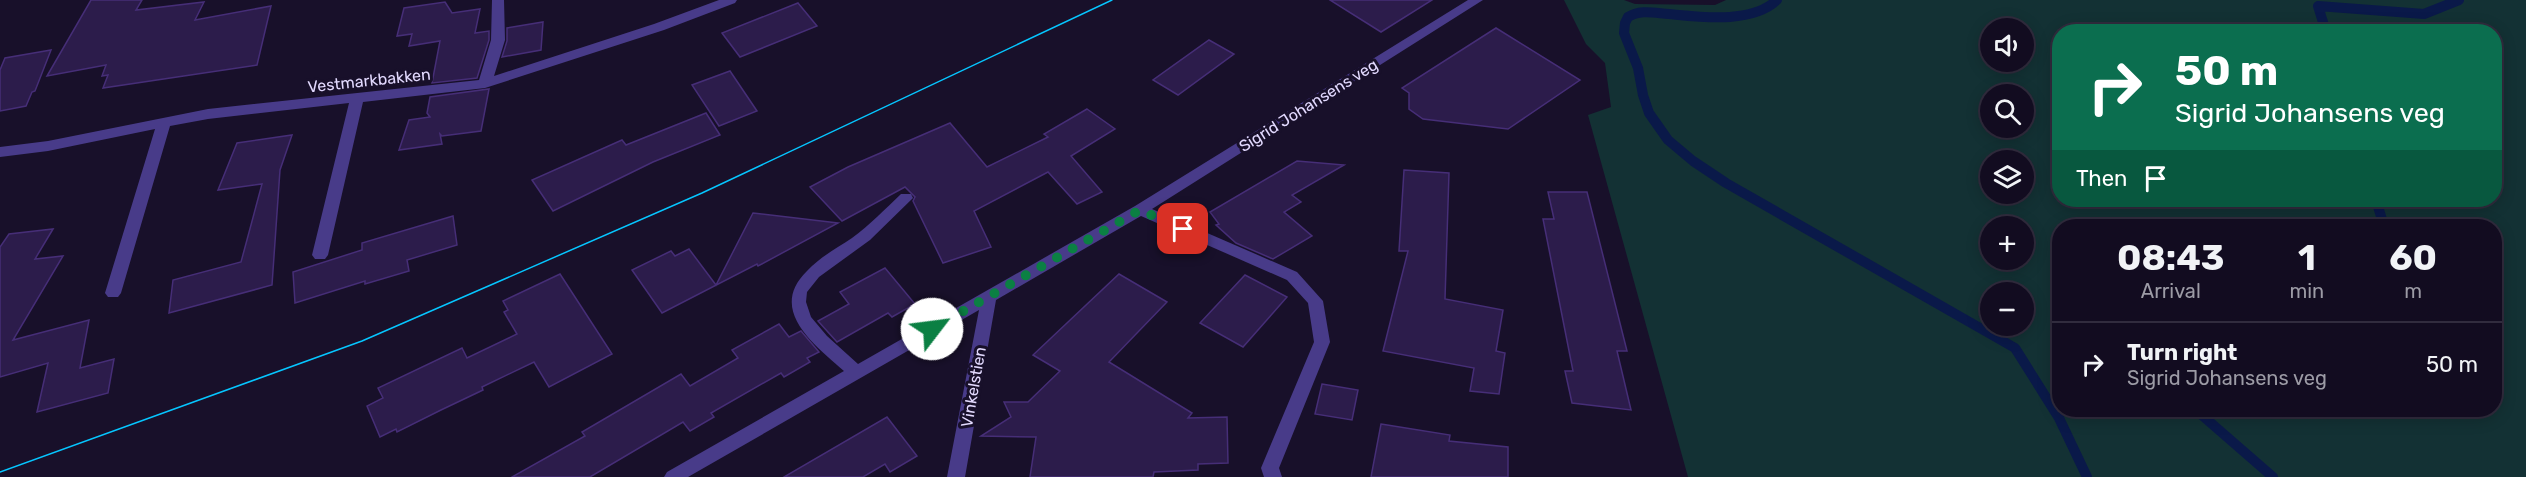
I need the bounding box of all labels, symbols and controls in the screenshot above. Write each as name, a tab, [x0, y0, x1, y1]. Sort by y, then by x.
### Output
map controls	[1980, 18, 2034, 336]
button: sound	[1980, 18, 2034, 72]
text: 50 m	[2175, 46, 2278, 96]
icon: right	[2076, 48, 2154, 126]
street label: Sigrid Johansens veg	[1235, 55, 1381, 156]
street label: Vestmarkbakken	[307, 65, 431, 96]
button: search	[1980, 84, 2034, 138]
text: Sigrid Johansens veg	[2175, 97, 2445, 129]
button: layers	[1980, 150, 2034, 204]
icon: arrive	[2139, 162, 2172, 195]
text: Then	[2076, 165, 2127, 192]
pin	[1157, 203, 1208, 254]
icon: arrive	[1166, 212, 1199, 245]
button: +	[1980, 216, 2034, 270]
text: 08:43	[2117, 236, 2225, 279]
text: 1	[2298, 236, 2316, 279]
text: 60	[2389, 236, 2437, 279]
text: Arrival	[2141, 279, 2201, 303]
text: min	[2290, 279, 2324, 303]
text: m	[2404, 279, 2422, 303]
button: −	[1980, 282, 2034, 336]
position arrow	[900, 297, 964, 361]
text: Turn right	[2127, 339, 2237, 366]
street label: Vinkelstien	[957, 345, 990, 429]
icon: right	[2076, 348, 2109, 381]
text: 50 m	[2426, 351, 2478, 378]
text: Sigrid Johansens veg	[2127, 366, 2327, 390]

